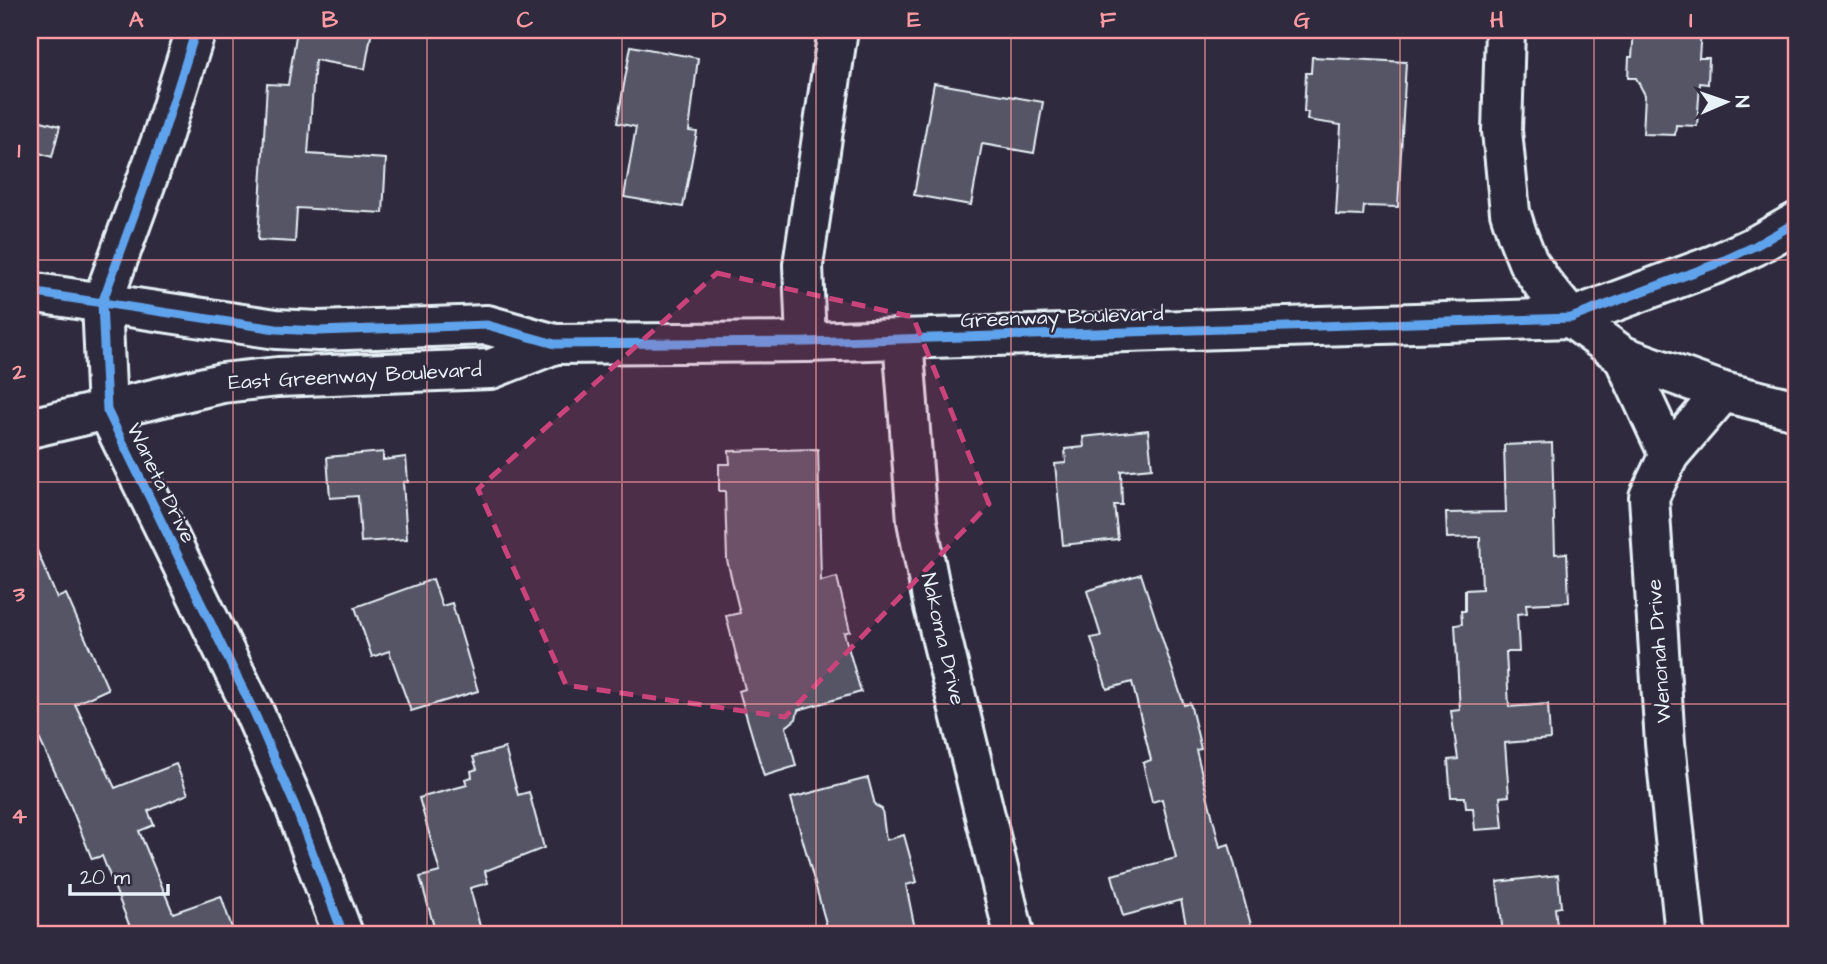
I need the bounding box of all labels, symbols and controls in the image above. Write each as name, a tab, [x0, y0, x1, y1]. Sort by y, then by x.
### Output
text: A	[129, 4, 144, 36]
text: B	[322, 4, 339, 36]
text: C	[517, 4, 534, 36]
text: D	[712, 4, 727, 36]
text: E	[907, 4, 921, 36]
text: F	[1100, 4, 1117, 36]
text: G	[1294, 4, 1310, 36]
text: H	[1490, 4, 1504, 36]
text: I	[1689, 4, 1693, 36]
north arrow	[1690, 66, 1760, 136]
text: N	[1728, 95, 1755, 108]
text: 1	[18, 134, 21, 166]
street label: Greenway Boulevard	[960, 299, 1164, 337]
street label: East Greenway Boulevard	[228, 355, 483, 399]
text: 2	[11, 356, 26, 388]
street label: Waneta Drive	[119, 418, 203, 548]
street label: Nakoma Drive	[914, 570, 972, 708]
text: 3	[12, 578, 25, 610]
street label: Wenonah Drive	[1640, 578, 1678, 724]
text: 4	[11, 800, 27, 832]
scale bar	[70, 852, 168, 896]
text: 20 m	[80, 863, 131, 892]

